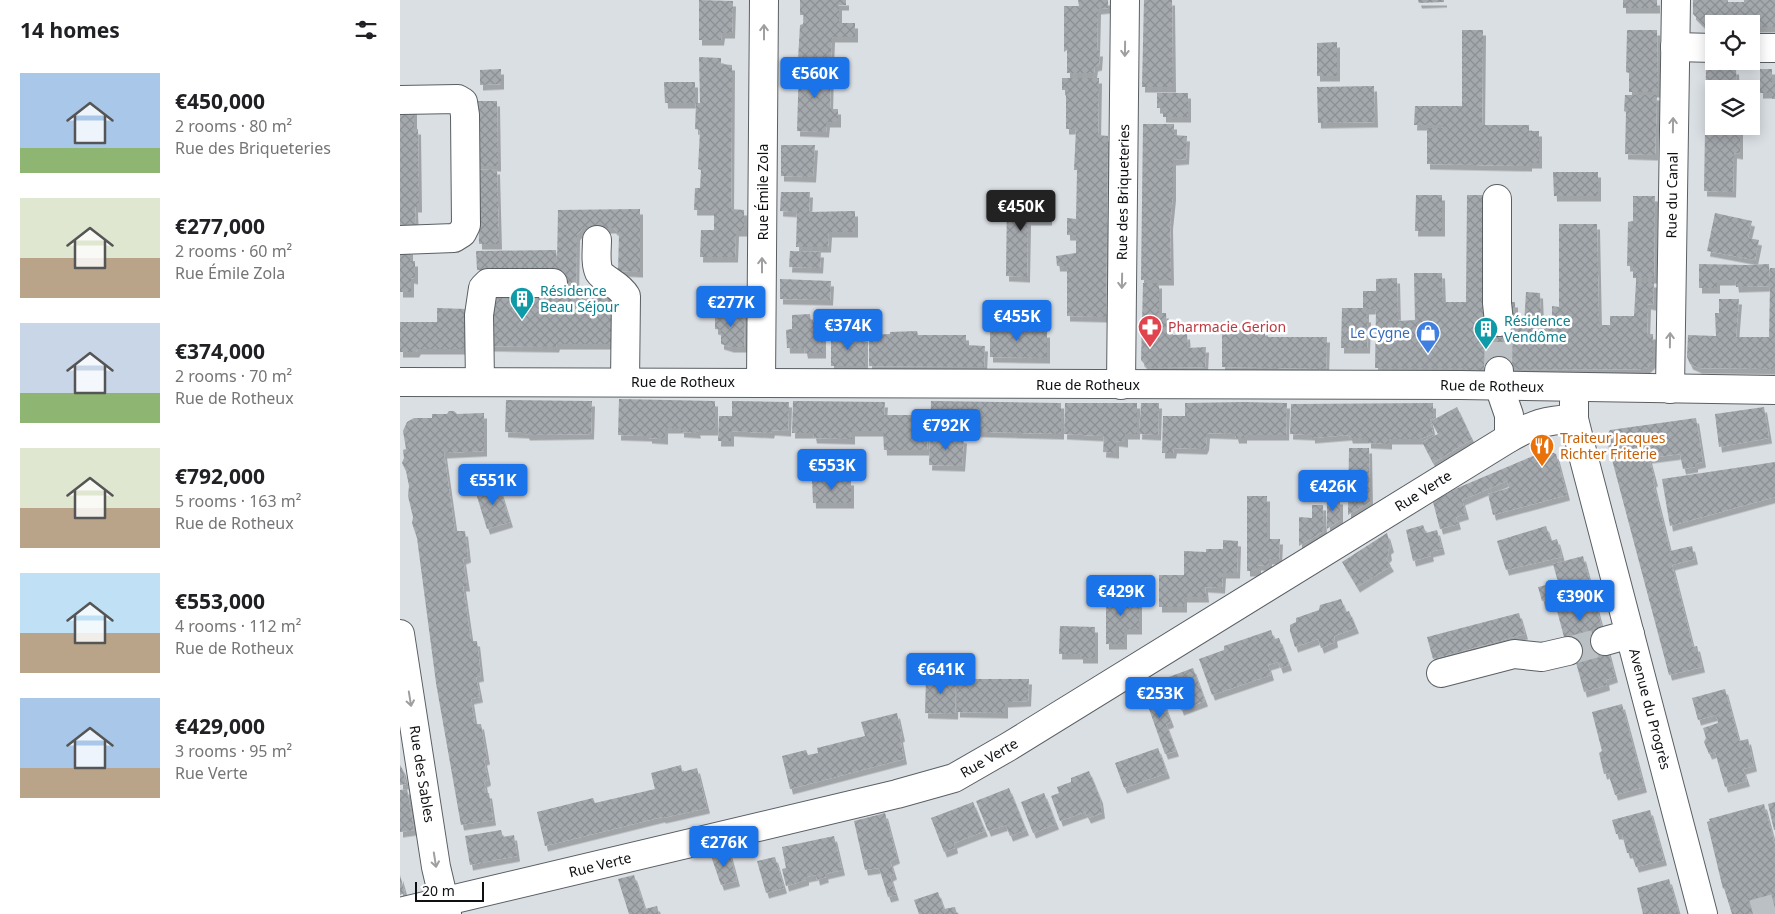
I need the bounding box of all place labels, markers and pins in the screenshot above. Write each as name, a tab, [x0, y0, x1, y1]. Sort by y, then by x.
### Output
pin: €560K	[780, 56, 850, 99]
pin: €450K	[986, 190, 1056, 232]
place label: Résidence Beau Séjour	[540, 281, 619, 316]
building icon: Résidence Beau Séjour	[509, 286, 535, 320]
pin: €277K	[696, 286, 766, 328]
pin: €455K	[982, 300, 1052, 342]
pin: €374K	[813, 308, 883, 351]
place label: Résidence Vendôme	[1504, 311, 1571, 346]
pharmacy icon: Pharmacie Gerion	[1137, 314, 1163, 348]
building icon: Résidence Vendôme	[1473, 316, 1499, 350]
place label: Pharmacie Gerion	[1168, 317, 1286, 336]
shop icon: Le Cygne	[1415, 320, 1441, 354]
place label: Le Cygne	[1350, 323, 1410, 342]
pin: €792K	[911, 408, 981, 451]
place label: Traiteur Jacques Richter Friterie	[1560, 428, 1666, 463]
restaurant icon: Traiteur Jacques Richter Friterie	[1529, 433, 1555, 467]
pin: €553K	[797, 448, 867, 491]
pin: €551K	[458, 464, 528, 506]
pin: €426K	[1298, 470, 1368, 512]
pin: €429K	[1086, 574, 1156, 617]
pin: €390K	[1545, 580, 1615, 622]
pin: €641K	[906, 652, 976, 695]
pin: €253K	[1125, 676, 1195, 719]
pin: €276K	[689, 826, 759, 868]

